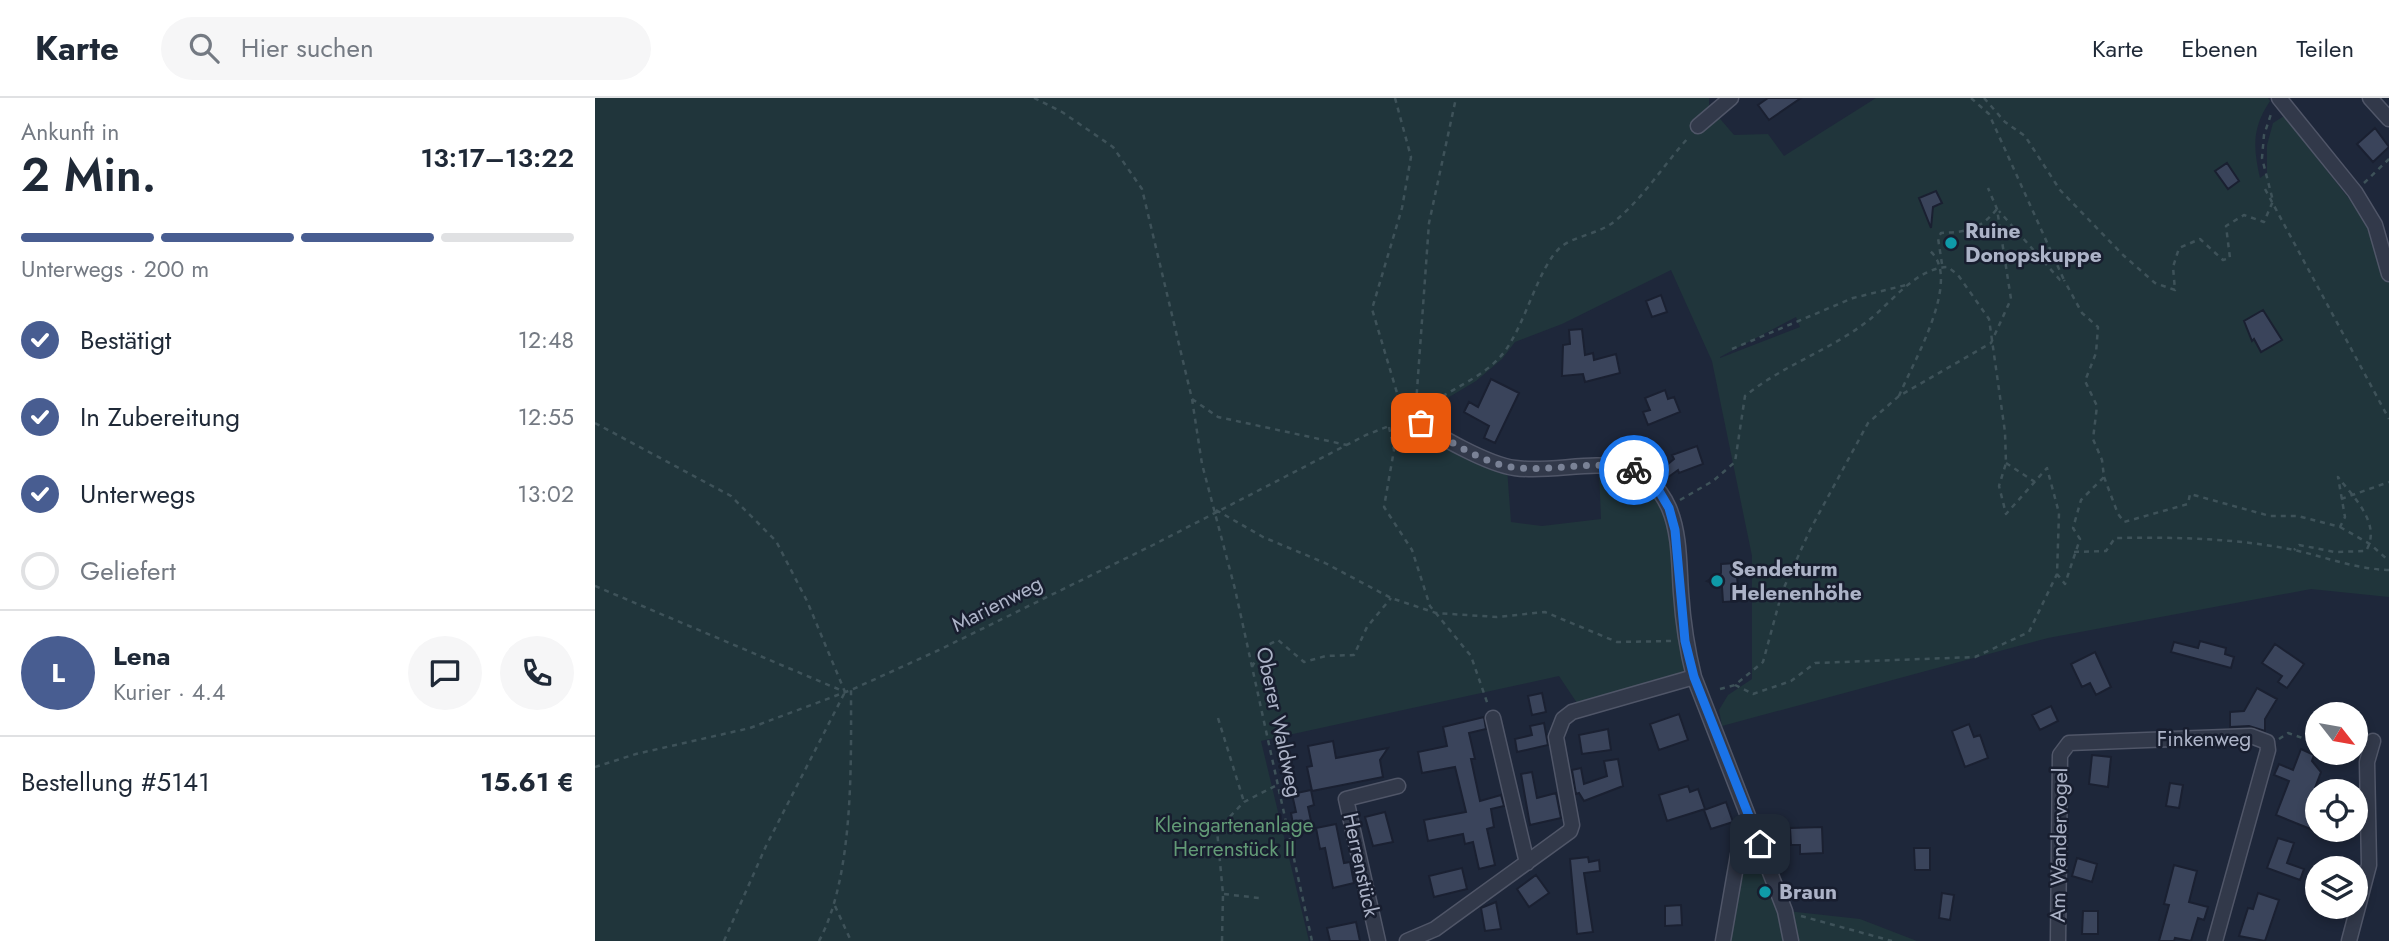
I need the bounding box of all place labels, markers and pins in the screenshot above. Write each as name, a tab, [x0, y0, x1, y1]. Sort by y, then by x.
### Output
place label: Ruine Donopskuppe	[1965, 216, 2102, 270]
marker: Ruine Donopskuppe	[1943, 235, 1959, 251]
pin	[1391, 393, 1451, 453]
place label: Sendeturm Helenenhöhe	[1731, 554, 1862, 608]
marker: Sendeturm Helenenhöhe	[1709, 573, 1725, 589]
pin	[1730, 814, 1790, 874]
place label: Braun	[1779, 877, 1837, 907]
marker: Braun	[1757, 884, 1773, 900]

